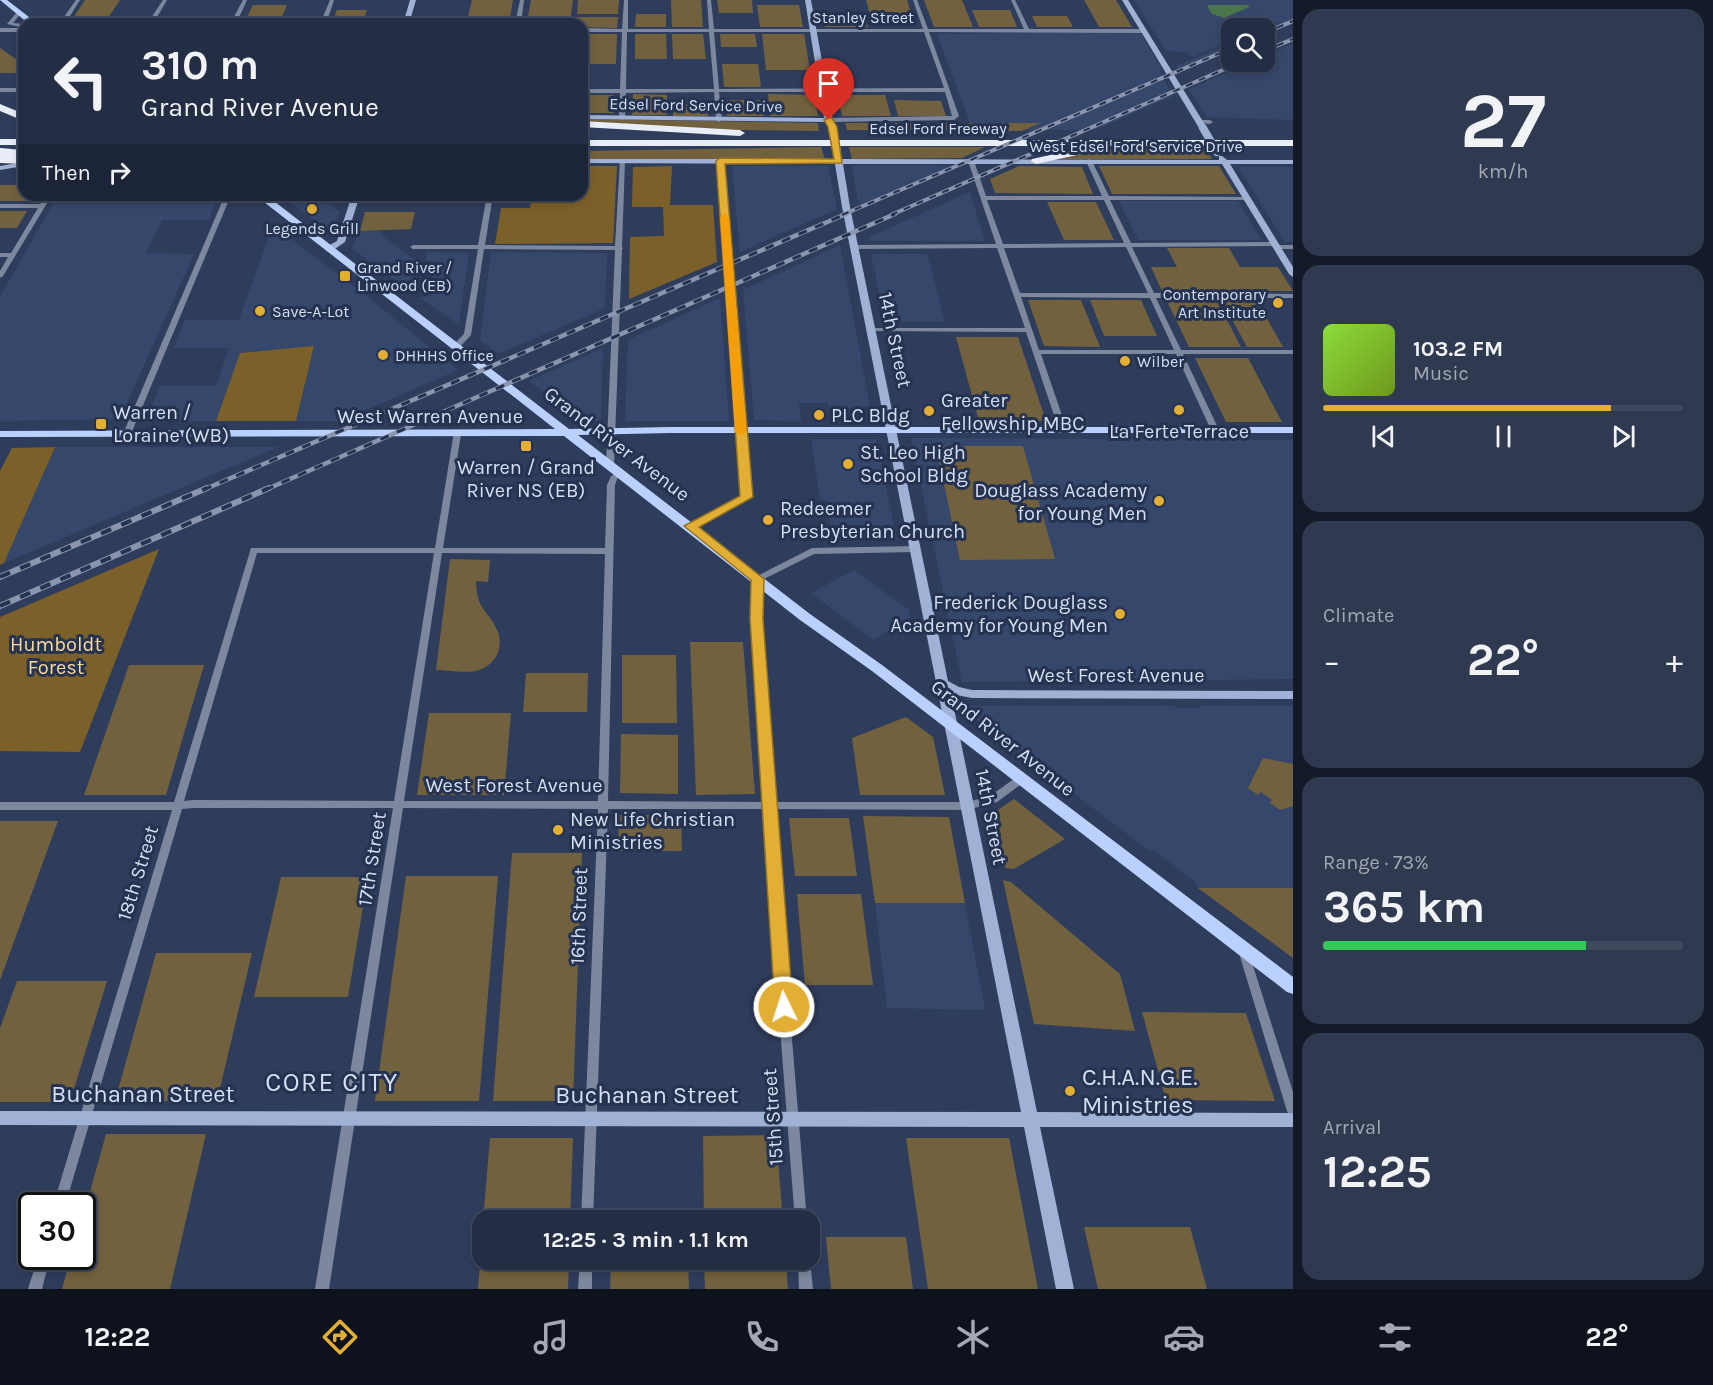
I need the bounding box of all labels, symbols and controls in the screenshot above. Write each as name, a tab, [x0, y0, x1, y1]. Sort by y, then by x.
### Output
street label: Stanley Street	[812, 8, 914, 27]
map controls	[1221, 18, 1275, 72]
button: search	[1221, 18, 1275, 72]
text: 310 m	[141, 40, 259, 90]
icon: left	[42, 42, 120, 120]
pin	[803, 58, 854, 120]
icon: arrive	[812, 67, 845, 100]
text: 27	[1460, 75, 1546, 167]
text: Grand River Avenue	[141, 91, 379, 123]
street label: Edsel Ford Service Drive	[609, 94, 783, 116]
street label: Edsel Ford Freeway	[869, 119, 1007, 138]
street label: West Edsel Ford Service Drive	[1029, 137, 1243, 156]
icon: right	[103, 156, 136, 189]
text: Then	[42, 160, 91, 186]
text: km/h	[1478, 160, 1528, 183]
marker: Legends Grill	[305, 202, 319, 216]
place label: Legends Grill	[265, 219, 359, 238]
place label: Grand River / Linwood (EB)	[357, 258, 452, 295]
marker: Grand River / Linwood (EB)	[338, 269, 352, 283]
place label: Contemporary Art Institute	[1163, 285, 1267, 322]
street label: 14th Street	[874, 290, 916, 390]
marker: Contemporary Art Institute	[1271, 296, 1285, 310]
place label: Save-A-Lot	[272, 302, 349, 321]
marker: Save-A-Lot	[253, 304, 267, 318]
text: 103.2 FM	[1413, 336, 1503, 362]
place label: DHHHS Office	[395, 346, 494, 365]
marker: DHHHS Office	[376, 348, 390, 362]
place label: Wilber	[1137, 352, 1184, 371]
marker: Wilber	[1118, 354, 1132, 368]
text: Music	[1413, 362, 1469, 385]
street label: Grand River Avenue	[540, 382, 694, 506]
place label: Greater Fellowship MBC	[941, 389, 1084, 435]
place label: Warren / Loraine (WB)	[113, 401, 229, 447]
marker: La Ferte Terrace	[1172, 403, 1186, 417]
place label: PLC Bldg	[831, 404, 910, 427]
marker: Greater Fellowship MBC	[922, 404, 936, 418]
street label: West Warren Avenue	[337, 405, 523, 428]
marker: PLC Bldg	[812, 408, 826, 422]
marker: Warren / Loraine (WB)	[94, 417, 108, 431]
place label: La Ferte Terrace	[1109, 420, 1249, 443]
icon: previous	[1367, 420, 1400, 453]
icon: pause	[1487, 420, 1520, 453]
icon: next	[1607, 420, 1640, 453]
marker: Warren / Grand River NS (EB)	[519, 439, 533, 453]
place label: St. Leo High School Bldg	[860, 441, 968, 487]
place label: Warren / Grand River NS (EB)	[457, 456, 595, 502]
marker: St. Leo High School Bldg	[841, 457, 855, 471]
place label: Douglass Academy for Young Men	[974, 479, 1147, 525]
marker: Douglass Academy for Young Men	[1152, 494, 1166, 508]
place label: Redeemer Presbyterian Church	[780, 497, 965, 543]
marker: Redeemer Presbyterian Church	[761, 513, 775, 527]
place label: Frederick Douglass Academy for Young Men	[890, 591, 1108, 637]
text: Climate	[1323, 604, 1394, 627]
marker: Frederick Douglass Academy for Young Men	[1113, 607, 1127, 621]
park label: Humboldt Forest	[10, 633, 102, 679]
text: 22°	[1467, 634, 1539, 686]
text: −	[1323, 642, 1340, 680]
text: +	[1666, 642, 1683, 680]
street label: West Forest Avenue	[1027, 664, 1205, 687]
street label: Grand River Avenue	[927, 675, 1079, 801]
street label: 14th Street	[970, 767, 1012, 867]
street label: West Forest Avenue	[425, 774, 603, 797]
place label: New Life Christian Ministries	[570, 808, 735, 854]
street label: 17th Street	[353, 810, 391, 908]
street label: 18th Street	[113, 822, 163, 923]
marker: New Life Christian Ministries	[551, 823, 565, 837]
text: Range · 73%	[1323, 851, 1429, 874]
street label: 16th Street	[566, 867, 592, 965]
text: 365 km	[1323, 881, 1485, 933]
position arrow	[752, 975, 816, 1039]
place label: C.H.A.N.G.E. Ministries	[1082, 1063, 1198, 1119]
district label: CORE CITY	[265, 1067, 399, 1098]
street label: 15th Street	[758, 1067, 788, 1166]
street label: Buchanan Street	[51, 1080, 235, 1108]
street label: Buchanan Street	[555, 1081, 739, 1109]
marker: C.H.A.N.G.E. Ministries	[1063, 1084, 1077, 1098]
text: Arrival	[1323, 1116, 1382, 1139]
text: 12:25	[1323, 1146, 1432, 1198]
speed limit sign: 30	[18, 1192, 96, 1270]
text: 12:25 · 3 min · 1.1 km	[543, 1227, 749, 1253]
icon: directions	[319, 1316, 361, 1358]
icon: music	[530, 1316, 572, 1358]
icon: phone	[741, 1316, 783, 1358]
icon: climate	[952, 1316, 994, 1358]
icon: car	[1163, 1316, 1205, 1358]
icon: filters	[1374, 1316, 1416, 1358]
text: 12:22	[84, 1321, 150, 1353]
text: 22°	[1585, 1321, 1628, 1353]

